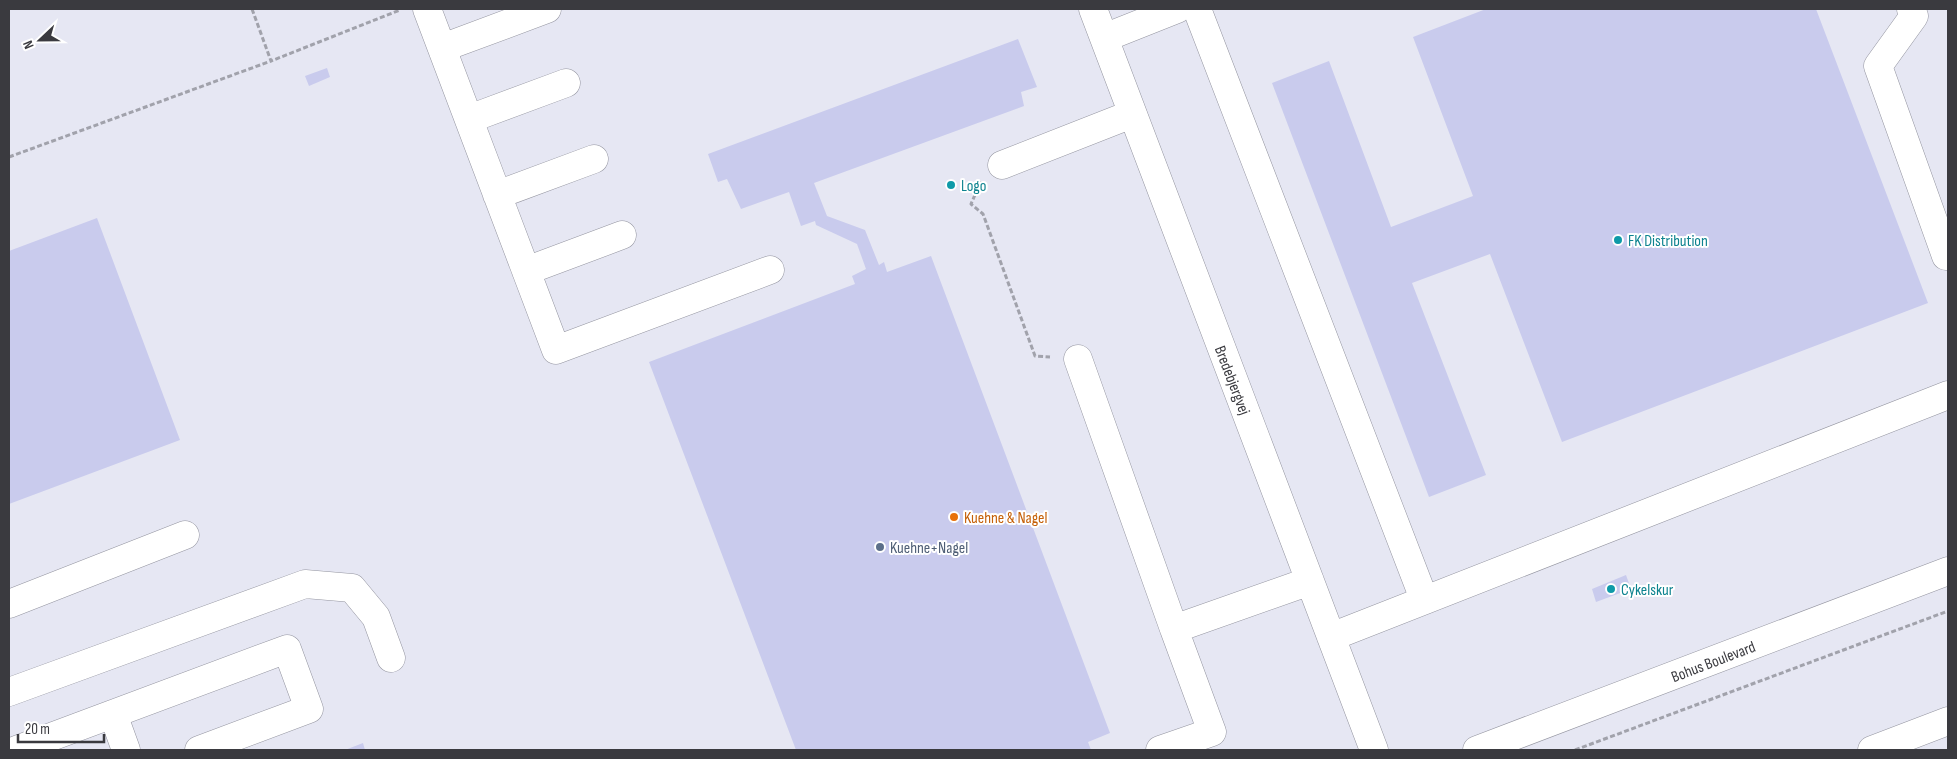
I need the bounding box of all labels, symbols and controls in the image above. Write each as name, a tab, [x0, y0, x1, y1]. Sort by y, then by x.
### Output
north arrow	[15, 15, 65, 65]
text: N	[19, 38, 38, 51]
place label: Logo	[961, 177, 986, 196]
marker: Logo	[945, 179, 957, 191]
place label: FK Distribution	[1628, 232, 1708, 251]
marker: FK Distribution	[1612, 234, 1624, 246]
street label: Bredebjergvej	[1210, 343, 1254, 418]
place label: Kuehne & Nagel	[964, 509, 1048, 528]
marker: Kuehne & Nagel	[948, 511, 960, 523]
place label: Kuehne+Nagel	[890, 539, 968, 558]
marker: Kuehne+Nagel	[874, 541, 886, 553]
place label: Cykelskur	[1621, 581, 1674, 600]
marker: Cykelskur	[1605, 583, 1617, 595]
street label: Bohus Boulevard	[1669, 638, 1758, 687]
scale bar	[18, 712, 104, 744]
text: 20 m	[25, 720, 50, 739]

